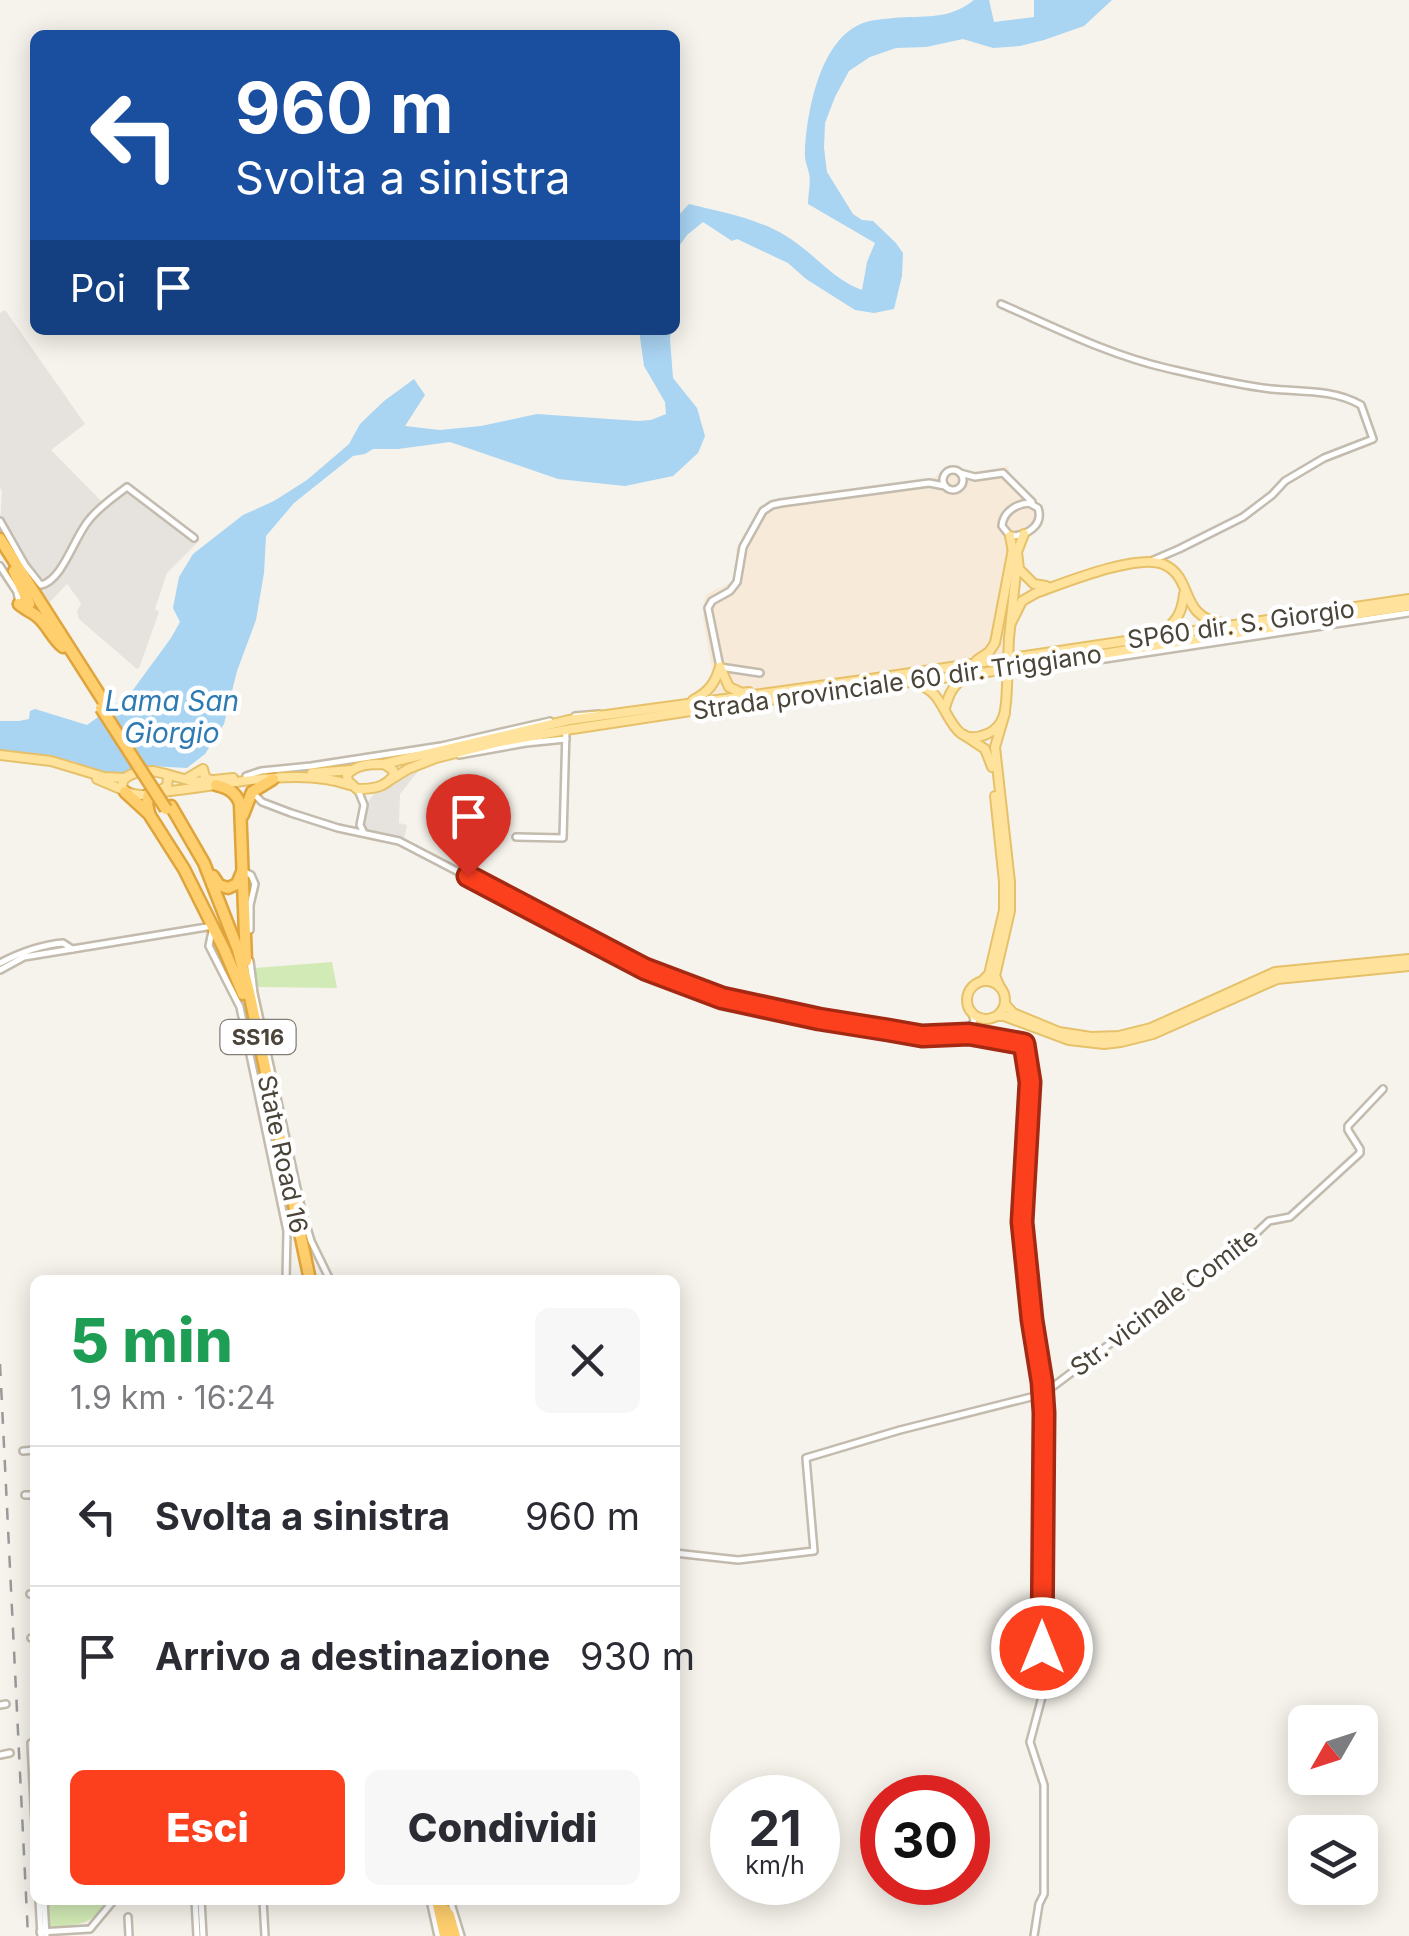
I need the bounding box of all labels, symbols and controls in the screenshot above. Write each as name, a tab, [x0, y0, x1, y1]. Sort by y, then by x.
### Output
text: 960 m	[235, 65, 454, 150]
icon: left	[70, 70, 200, 200]
text: Svolta a sinistra	[235, 150, 570, 205]
icon: arrive	[146, 260, 201, 315]
text: Poi	[70, 265, 126, 311]
street label: SP60 dir. S. Giorgio	[1125, 593, 1357, 655]
street label: Strada provinciale 60 dir. Triggiano	[691, 638, 1103, 726]
water label: Lama San Giorgio	[105, 684, 239, 750]
pin	[426, 774, 511, 877]
icon: arrive	[441, 789, 496, 844]
road number: SS16	[220, 1020, 296, 1054]
street label: State Road 16	[252, 1072, 314, 1236]
street label: Str. vicinale Comite	[1064, 1222, 1264, 1382]
text: 5 min	[70, 1304, 233, 1376]
button: close	[535, 1308, 640, 1413]
text: 1.9 km · 16:24	[70, 1378, 275, 1417]
icon: left	[70, 1489, 125, 1544]
text: Svolta a sinistra	[155, 1493, 450, 1539]
text: 960 m	[525, 1493, 640, 1539]
position arrow	[990, 1596, 1094, 1700]
icon: arrive	[70, 1629, 125, 1684]
text: Arrivo a destinazione	[155, 1633, 550, 1679]
text: 930 m	[580, 1633, 695, 1679]
north arrow	[1288, 1705, 1378, 1795]
map controls	[1288, 1705, 1378, 1905]
button: Esci	[70, 1770, 345, 1885]
button: Condividi	[365, 1770, 640, 1885]
speed limit sign: 30	[860, 1775, 990, 1905]
text: 21	[748, 1798, 802, 1858]
button: layers	[1288, 1815, 1378, 1905]
text: km/h	[745, 1850, 805, 1880]

